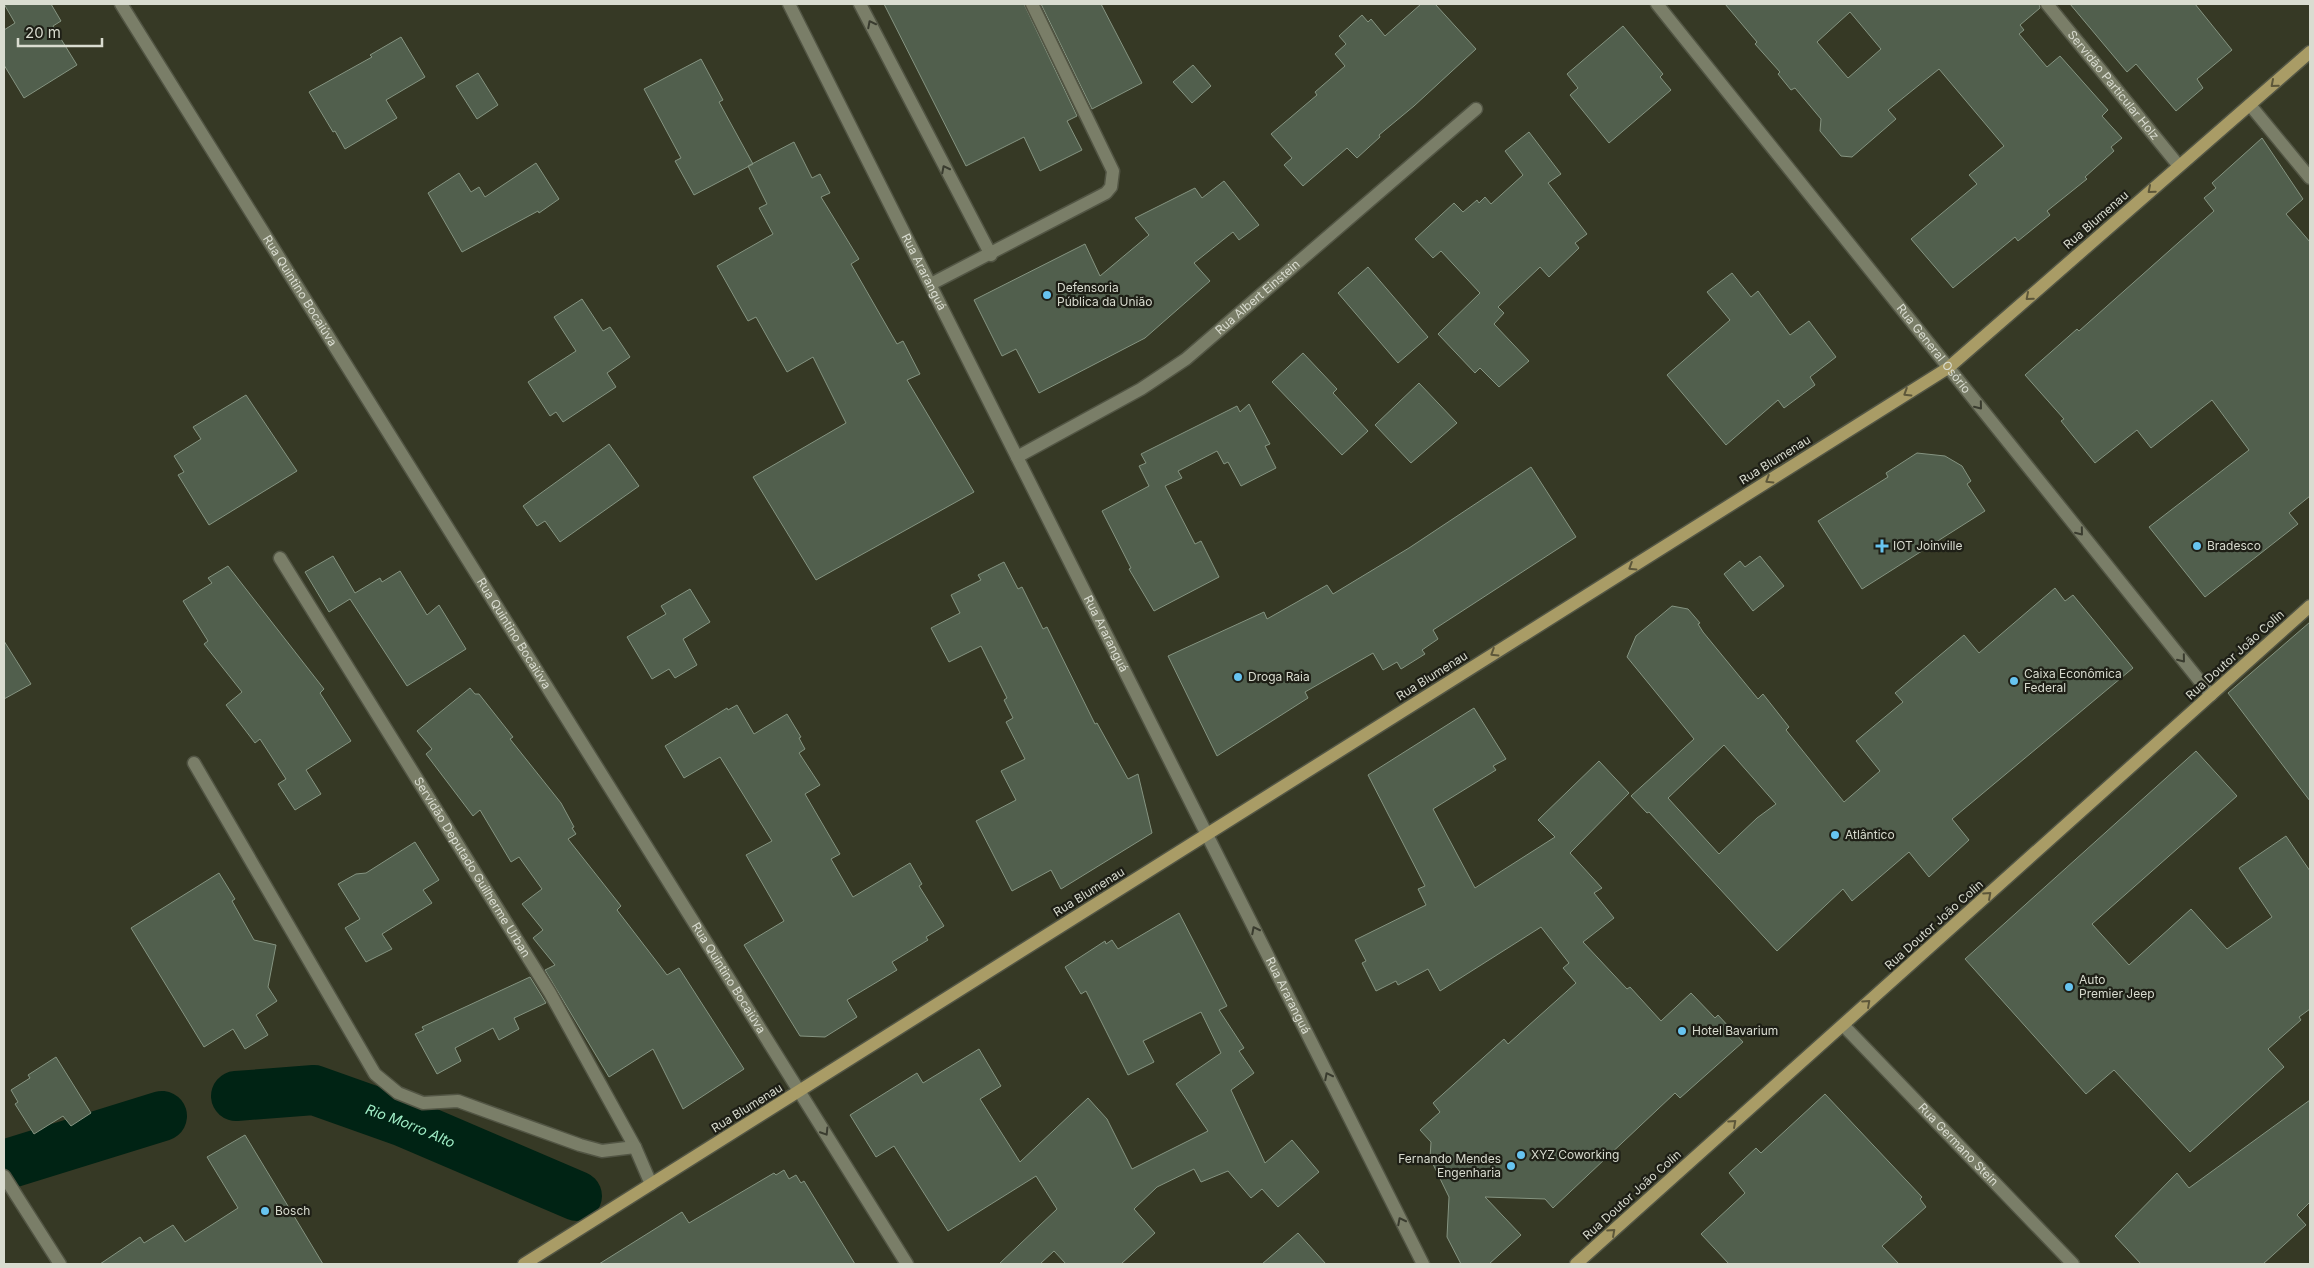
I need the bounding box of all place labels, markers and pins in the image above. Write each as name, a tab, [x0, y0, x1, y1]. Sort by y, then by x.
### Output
place label: Defensoria Pública da União	[1057, 280, 1152, 309]
marker: Defensoria Pública da União	[1041, 289, 1053, 301]
place label: IOT Joinville	[1893, 538, 1963, 553]
place label: Bradesco	[2207, 538, 2261, 553]
marker: IOT Joinville	[1875, 539, 1889, 553]
marker: Bradesco	[2191, 540, 2203, 552]
place label: Caixa Econômica Federal	[2024, 666, 2122, 695]
place label: Droga Raia	[1248, 669, 1310, 684]
marker: Droga Raia	[1232, 671, 1244, 683]
marker: Caixa Econômica Federal	[2008, 675, 2020, 687]
place label: Atlântico	[1845, 827, 1895, 842]
marker: Atlântico	[1829, 829, 1841, 841]
place label: Auto Premier Jeep	[2079, 972, 2154, 1001]
marker: Auto Premier Jeep	[2063, 981, 2075, 993]
place label: Hotel Bavarium	[1692, 1023, 1778, 1038]
marker: Hotel Bavarium	[1676, 1025, 1688, 1037]
place label: XYZ Coworking	[1531, 1147, 1619, 1162]
marker: XYZ Coworking	[1515, 1149, 1527, 1161]
place label: Fernando Mendes Engenharia	[1398, 1151, 1501, 1180]
marker: Fernando Mendes Engenharia	[1505, 1160, 1517, 1172]
place label: Bosch	[275, 1203, 310, 1218]
marker: Bosch	[259, 1205, 271, 1217]

